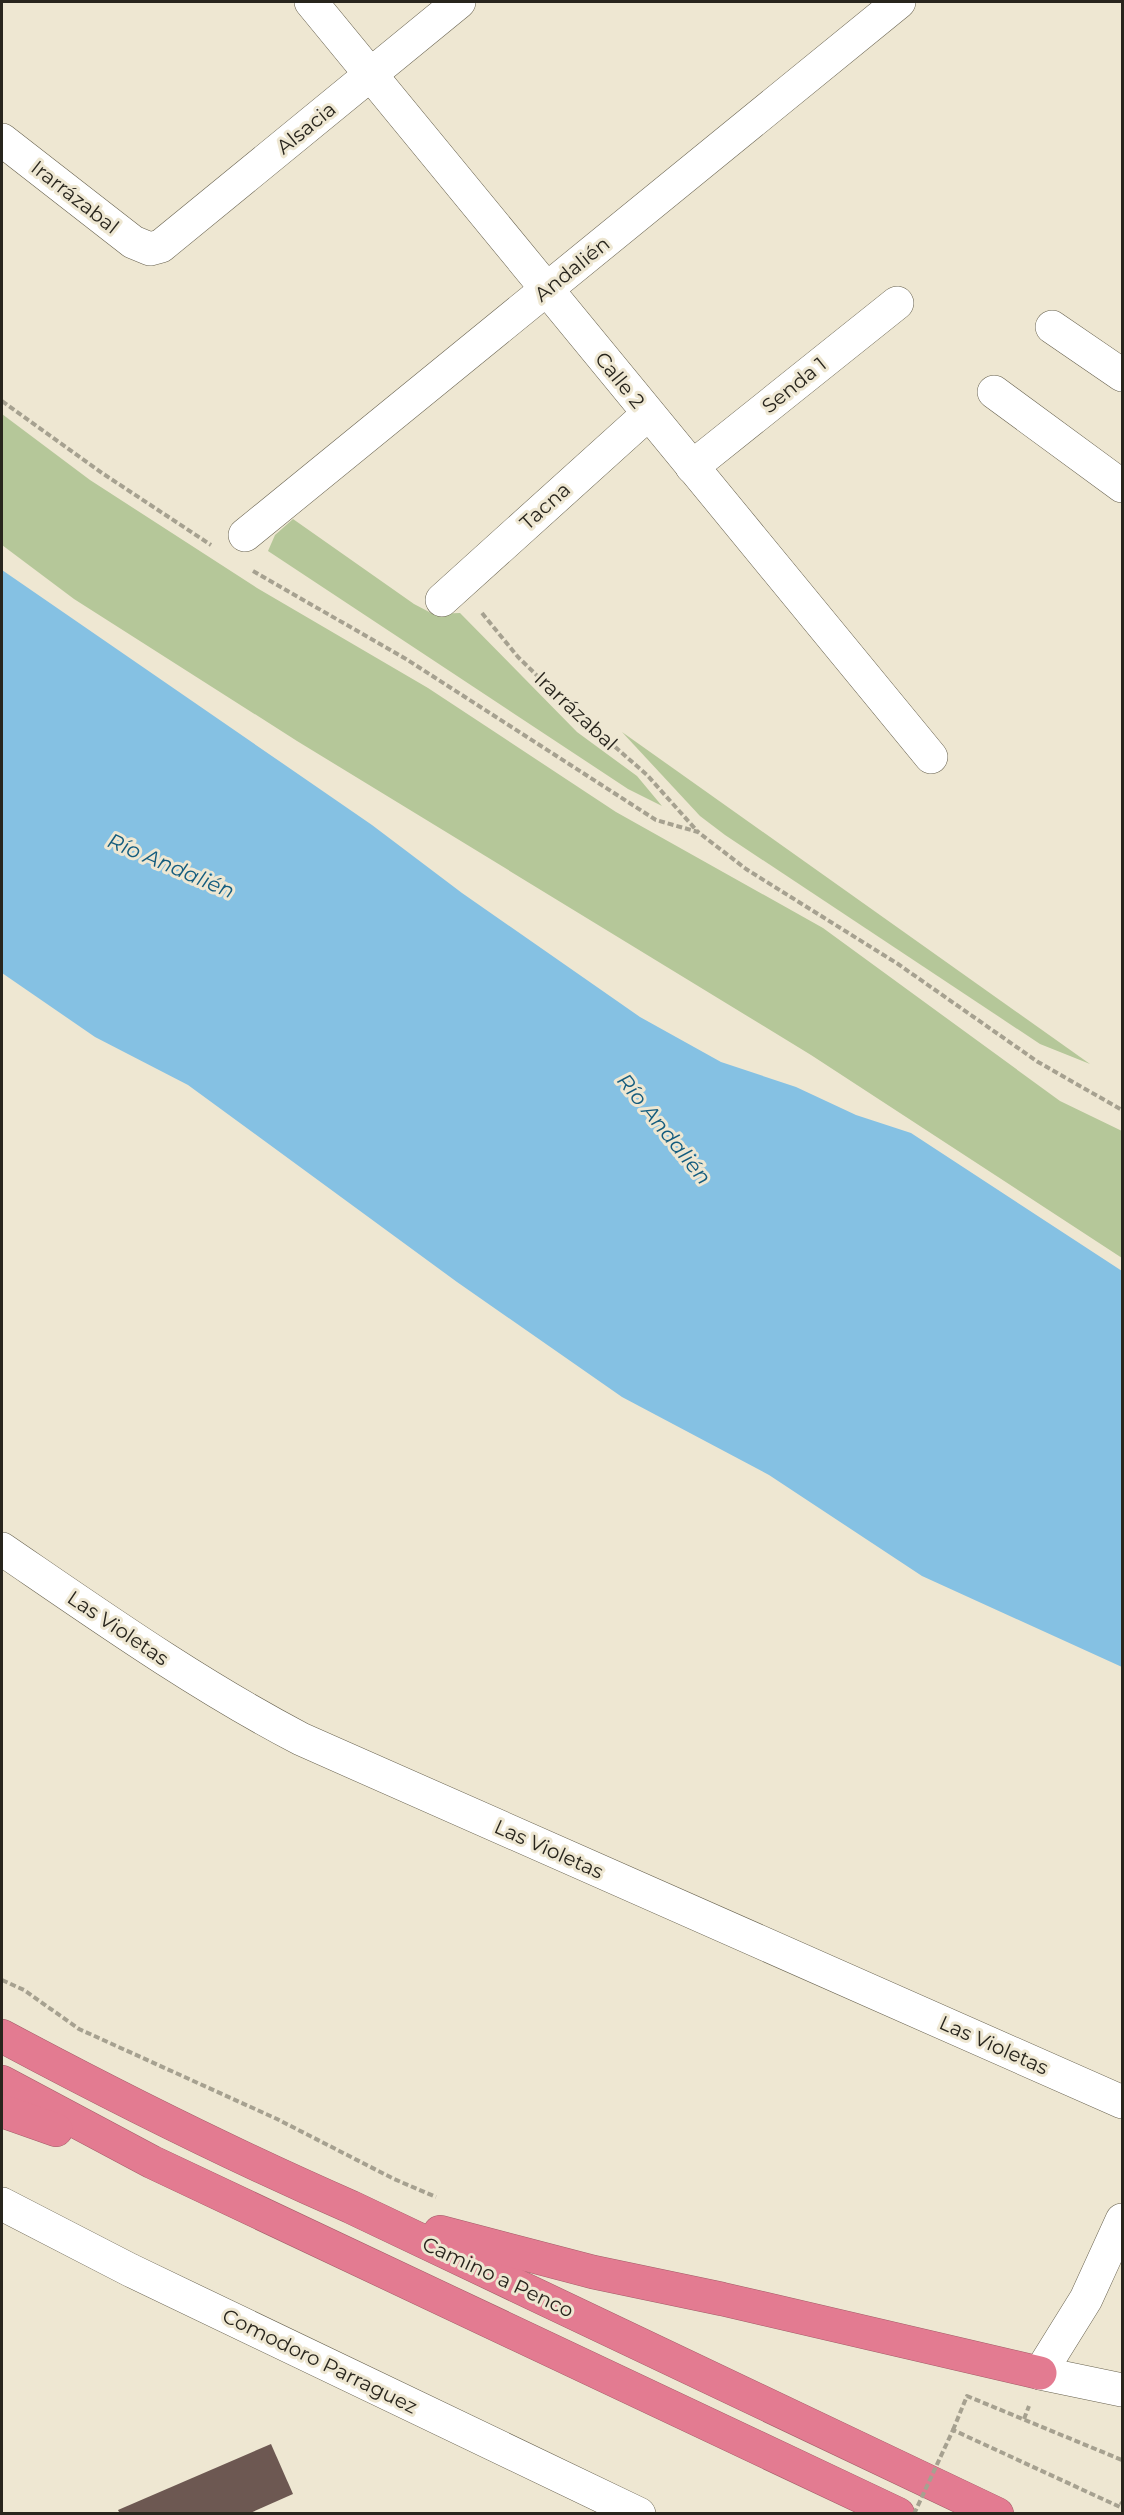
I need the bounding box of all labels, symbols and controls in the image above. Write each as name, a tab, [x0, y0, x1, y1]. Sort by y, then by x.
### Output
street label: Alsacia	[271, 97, 341, 159]
street label: Irarrázabal	[26, 155, 124, 239]
street label: Andalién	[530, 231, 614, 307]
street label: Calle 2	[590, 347, 650, 413]
street label: Senda 1	[757, 352, 831, 418]
street label: Tacna	[515, 477, 575, 535]
street label: Irarrázabal	[530, 667, 622, 755]
water label: Río Andalién	[104, 828, 238, 904]
water label: Río Andalién	[612, 1068, 717, 1189]
street label: Las Violetas	[63, 1585, 173, 1671]
street label: Las Violetas	[491, 1814, 607, 1884]
street label: Las Violetas	[936, 2010, 1052, 2080]
street label: Camino a Penco	[419, 2231, 577, 2323]
street label: Comodoro Parraguez	[219, 2303, 421, 2419]

